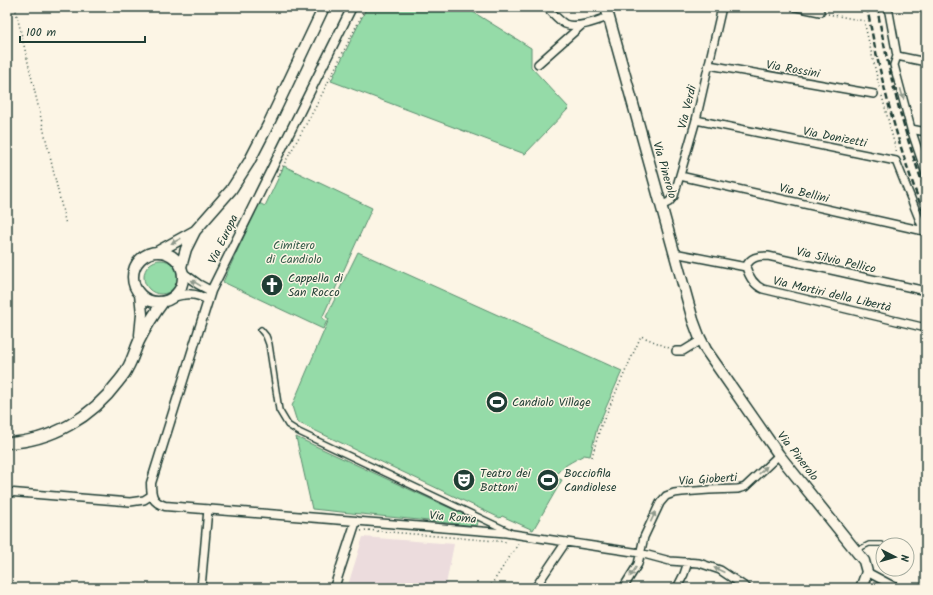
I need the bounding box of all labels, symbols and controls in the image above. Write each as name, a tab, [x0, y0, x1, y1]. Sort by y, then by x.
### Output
scale bar	[20, 18, 145, 44]
text: 100 m	[26, 23, 57, 42]
street label: Via Rossini	[764, 55, 822, 84]
street label: Via Verdi	[673, 82, 702, 131]
one-way arrow	[899, 88, 905, 100]
street label: Via Donizetti	[801, 122, 870, 153]
street label: Via Pinerolo	[647, 139, 682, 201]
street label: Via Bellini	[777, 179, 832, 209]
street label: Via Europa	[203, 211, 244, 267]
park label: Cimitero di Candiolo	[266, 236, 322, 269]
one-way arrow	[170, 238, 182, 245]
street label: Via Silvio Pellico	[794, 242, 878, 279]
place label: Cappella di San Rocco	[288, 269, 344, 302]
church icon: Cappella di San Rocco	[259, 272, 285, 298]
street label: Via Martiri della Libertà	[771, 272, 893, 317]
one-way arrow	[190, 279, 202, 286]
sports icon: Candiolo Village	[484, 389, 510, 415]
place label: Candiolo Village	[512, 393, 591, 412]
street label: Via Pinerolo	[772, 427, 823, 485]
place label: Teatro dei Bottoni	[480, 464, 532, 497]
place label: Bocciofila Candiolese	[564, 464, 617, 497]
one-way arrow	[758, 465, 768, 475]
theatre icon: Teatro dei Bottoni	[451, 467, 477, 493]
sports icon: Bocciofila Candiolese	[535, 467, 561, 493]
street label: Via Gioberti	[678, 468, 739, 491]
street label: Via Roma	[429, 506, 478, 529]
one-way arrow	[650, 511, 656, 523]
north arrow	[875, 537, 915, 577]
text: N	[895, 554, 913, 562]
one-way arrow	[630, 566, 637, 577]
one-way arrow	[714, 567, 725, 573]

